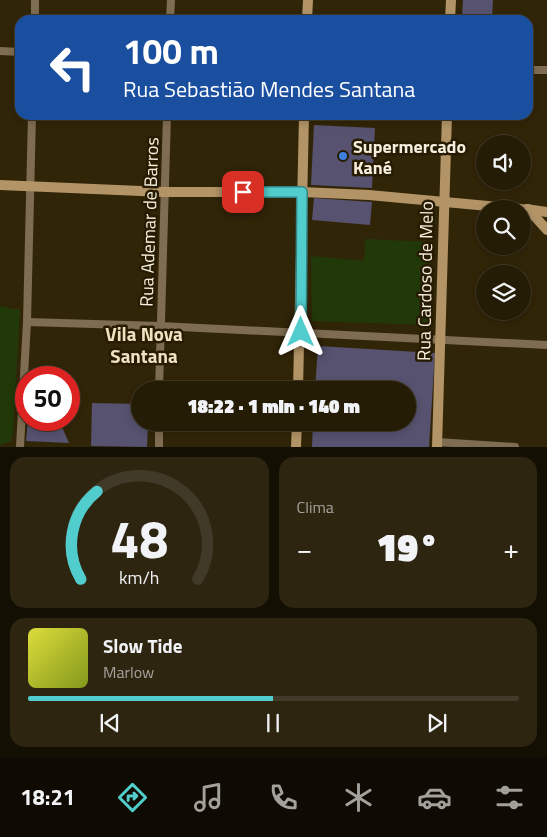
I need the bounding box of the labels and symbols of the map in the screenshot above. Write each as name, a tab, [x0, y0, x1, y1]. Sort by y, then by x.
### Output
place label: Supermercado Kané	[353, 133, 466, 181]
street label: Rua Ademar de Barros	[133, 137, 165, 307]
marker: Supermercado Kané	[337, 150, 349, 162]
pin	[222, 171, 264, 213]
street label: Rua Cardoso de Melo	[410, 201, 440, 361]
position arrow	[274, 305, 326, 357]
district label: Vila Nova Santana	[105, 319, 183, 370]
speed limit sign: 50	[15, 366, 80, 431]

